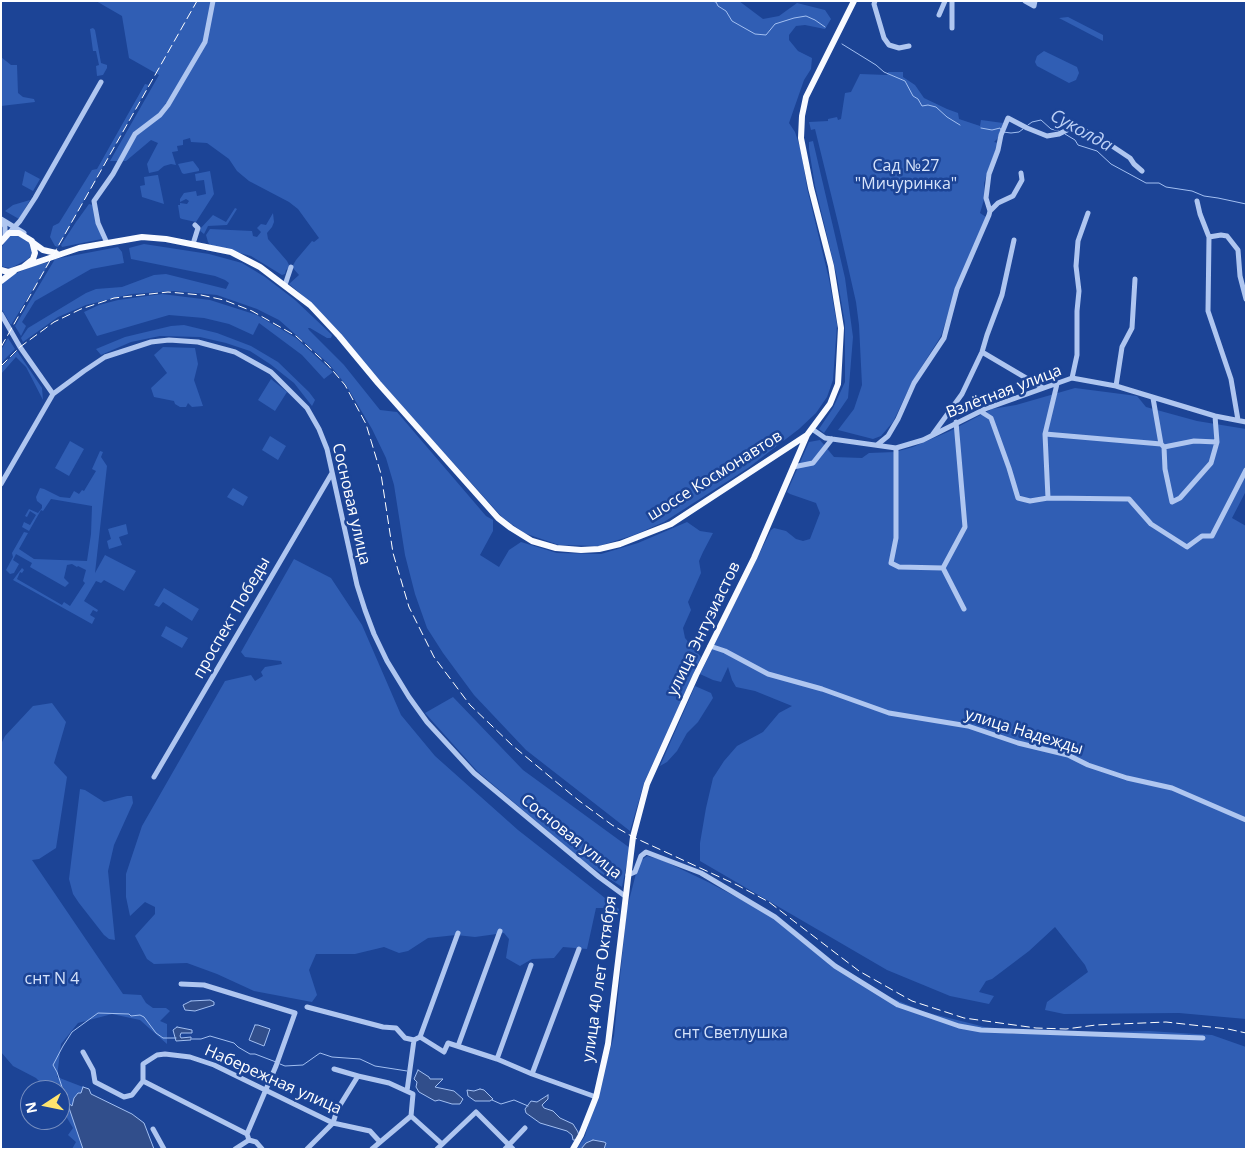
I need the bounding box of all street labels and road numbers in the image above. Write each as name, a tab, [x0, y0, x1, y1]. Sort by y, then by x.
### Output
street label: Взлётная улица	[944, 361, 1064, 423]
street label: шоссе Космонавтов	[644, 427, 786, 525]
street label: Сосновая улица	[328, 441, 374, 567]
street label: проспект Победы	[189, 554, 275, 682]
street label: улица Энтузиастов	[663, 559, 745, 699]
street label: улица Надежды	[963, 705, 1085, 759]
street label: Сосновая улица	[517, 790, 625, 884]
street label: улица 40 лет Октября	[579, 895, 621, 1063]
street label: Набережная улица	[201, 1041, 345, 1119]

